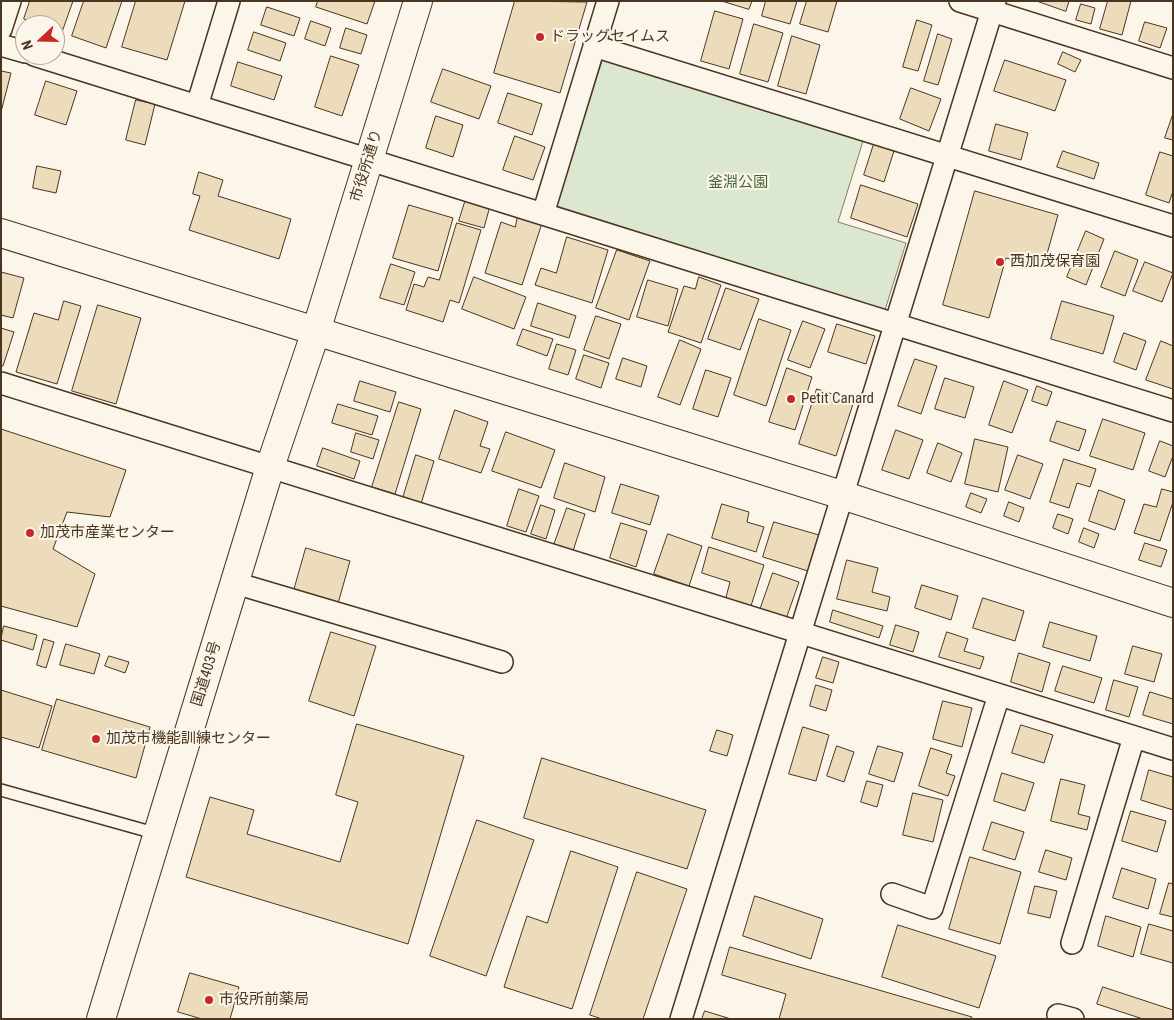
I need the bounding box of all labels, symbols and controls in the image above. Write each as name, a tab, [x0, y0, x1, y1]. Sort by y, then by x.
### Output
north arrow	[15, 15, 65, 65]
place label: ドラッグセイムス	[550, 28, 670, 46]
marker: ドラッグセイムス	[534, 31, 546, 43]
text: N	[18, 38, 36, 52]
street label: 市役所通り	[347, 128, 387, 204]
park label: 釜淵公園	[708, 174, 768, 192]
place label: 西加茂保育園	[1010, 253, 1100, 271]
marker: 西加茂保育園	[994, 256, 1006, 268]
place label: Petit Canard	[801, 390, 874, 408]
marker: Petit Canard	[785, 393, 797, 405]
place label: 加茂市産業センター	[40, 524, 175, 542]
marker: 加茂市産業センター	[24, 527, 36, 539]
street label: 国道403号	[189, 639, 225, 709]
place label: 加茂市機能訓練センター	[106, 730, 271, 748]
marker: 加茂市機能訓練センター	[90, 733, 102, 745]
place label: 市役所前薬局	[219, 991, 309, 1009]
marker: 市役所前薬局	[203, 994, 215, 1006]

